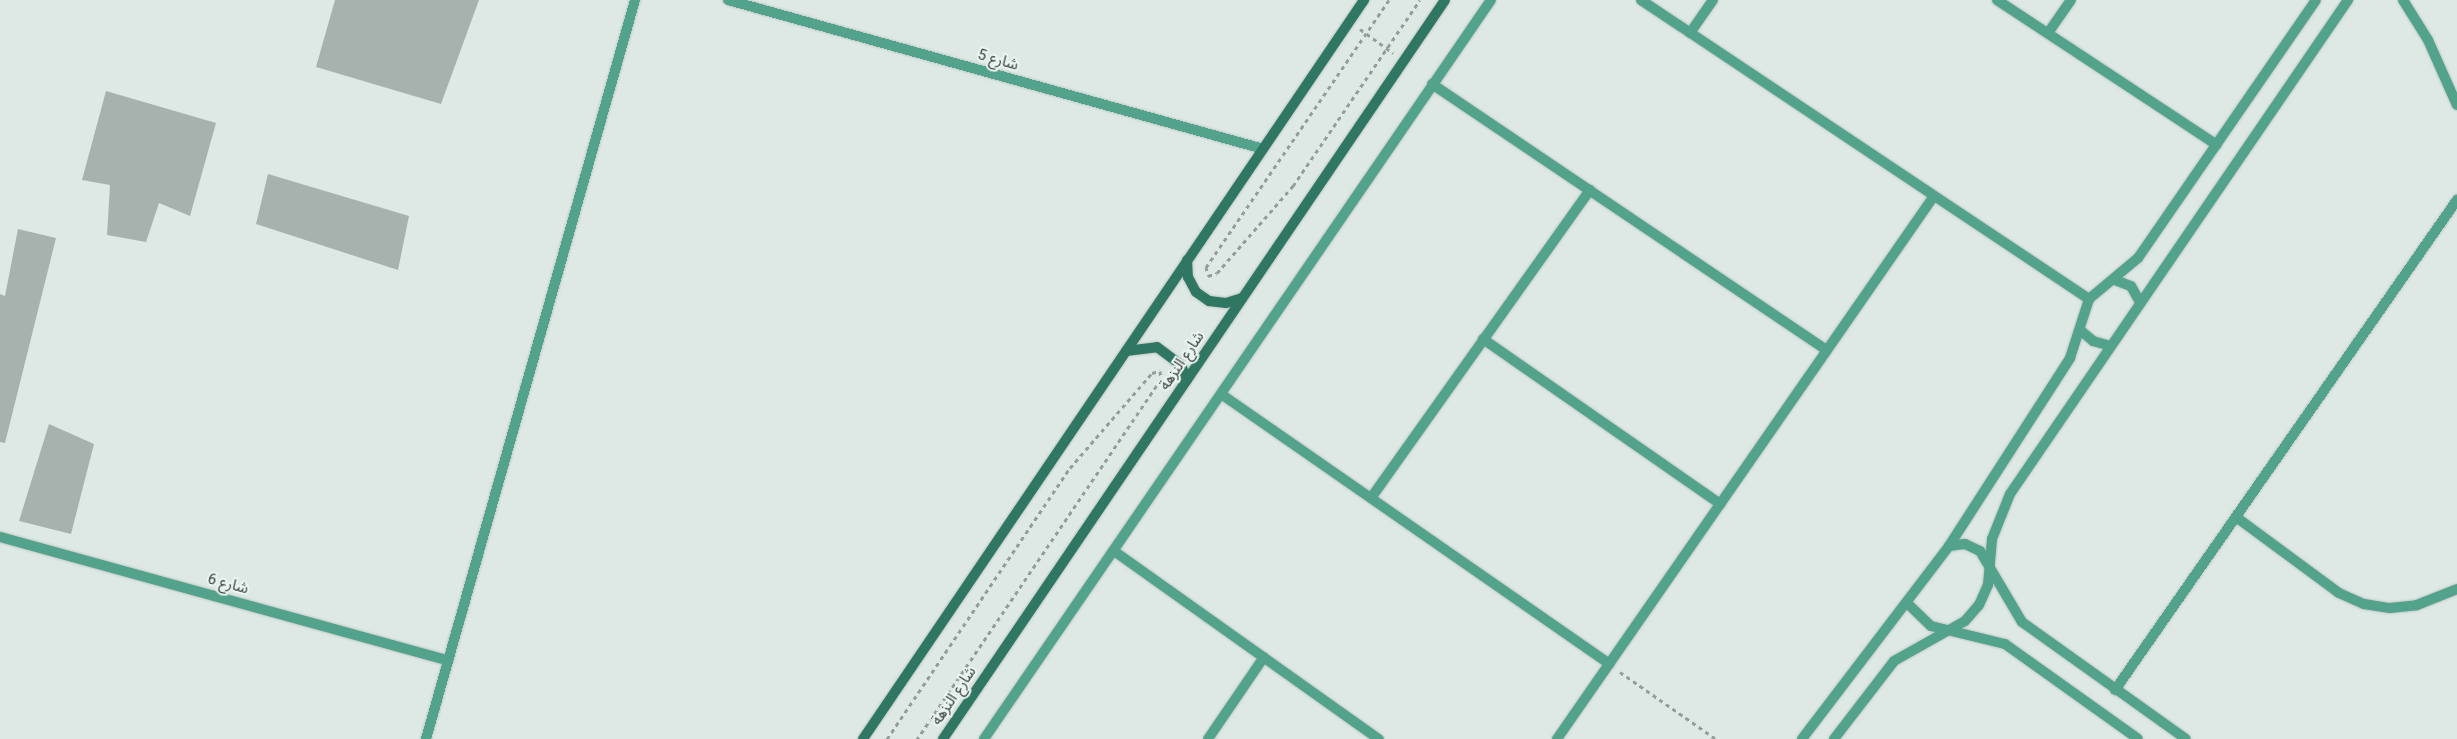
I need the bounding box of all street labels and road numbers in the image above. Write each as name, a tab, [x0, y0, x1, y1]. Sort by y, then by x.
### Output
street label: شارع 5	[976, 46, 1020, 74]
street label: شارع النزهة	[1156, 328, 1208, 394]
street label: شارع 6	[206, 570, 250, 598]
street label: شارع النزهة	[928, 663, 980, 729]

